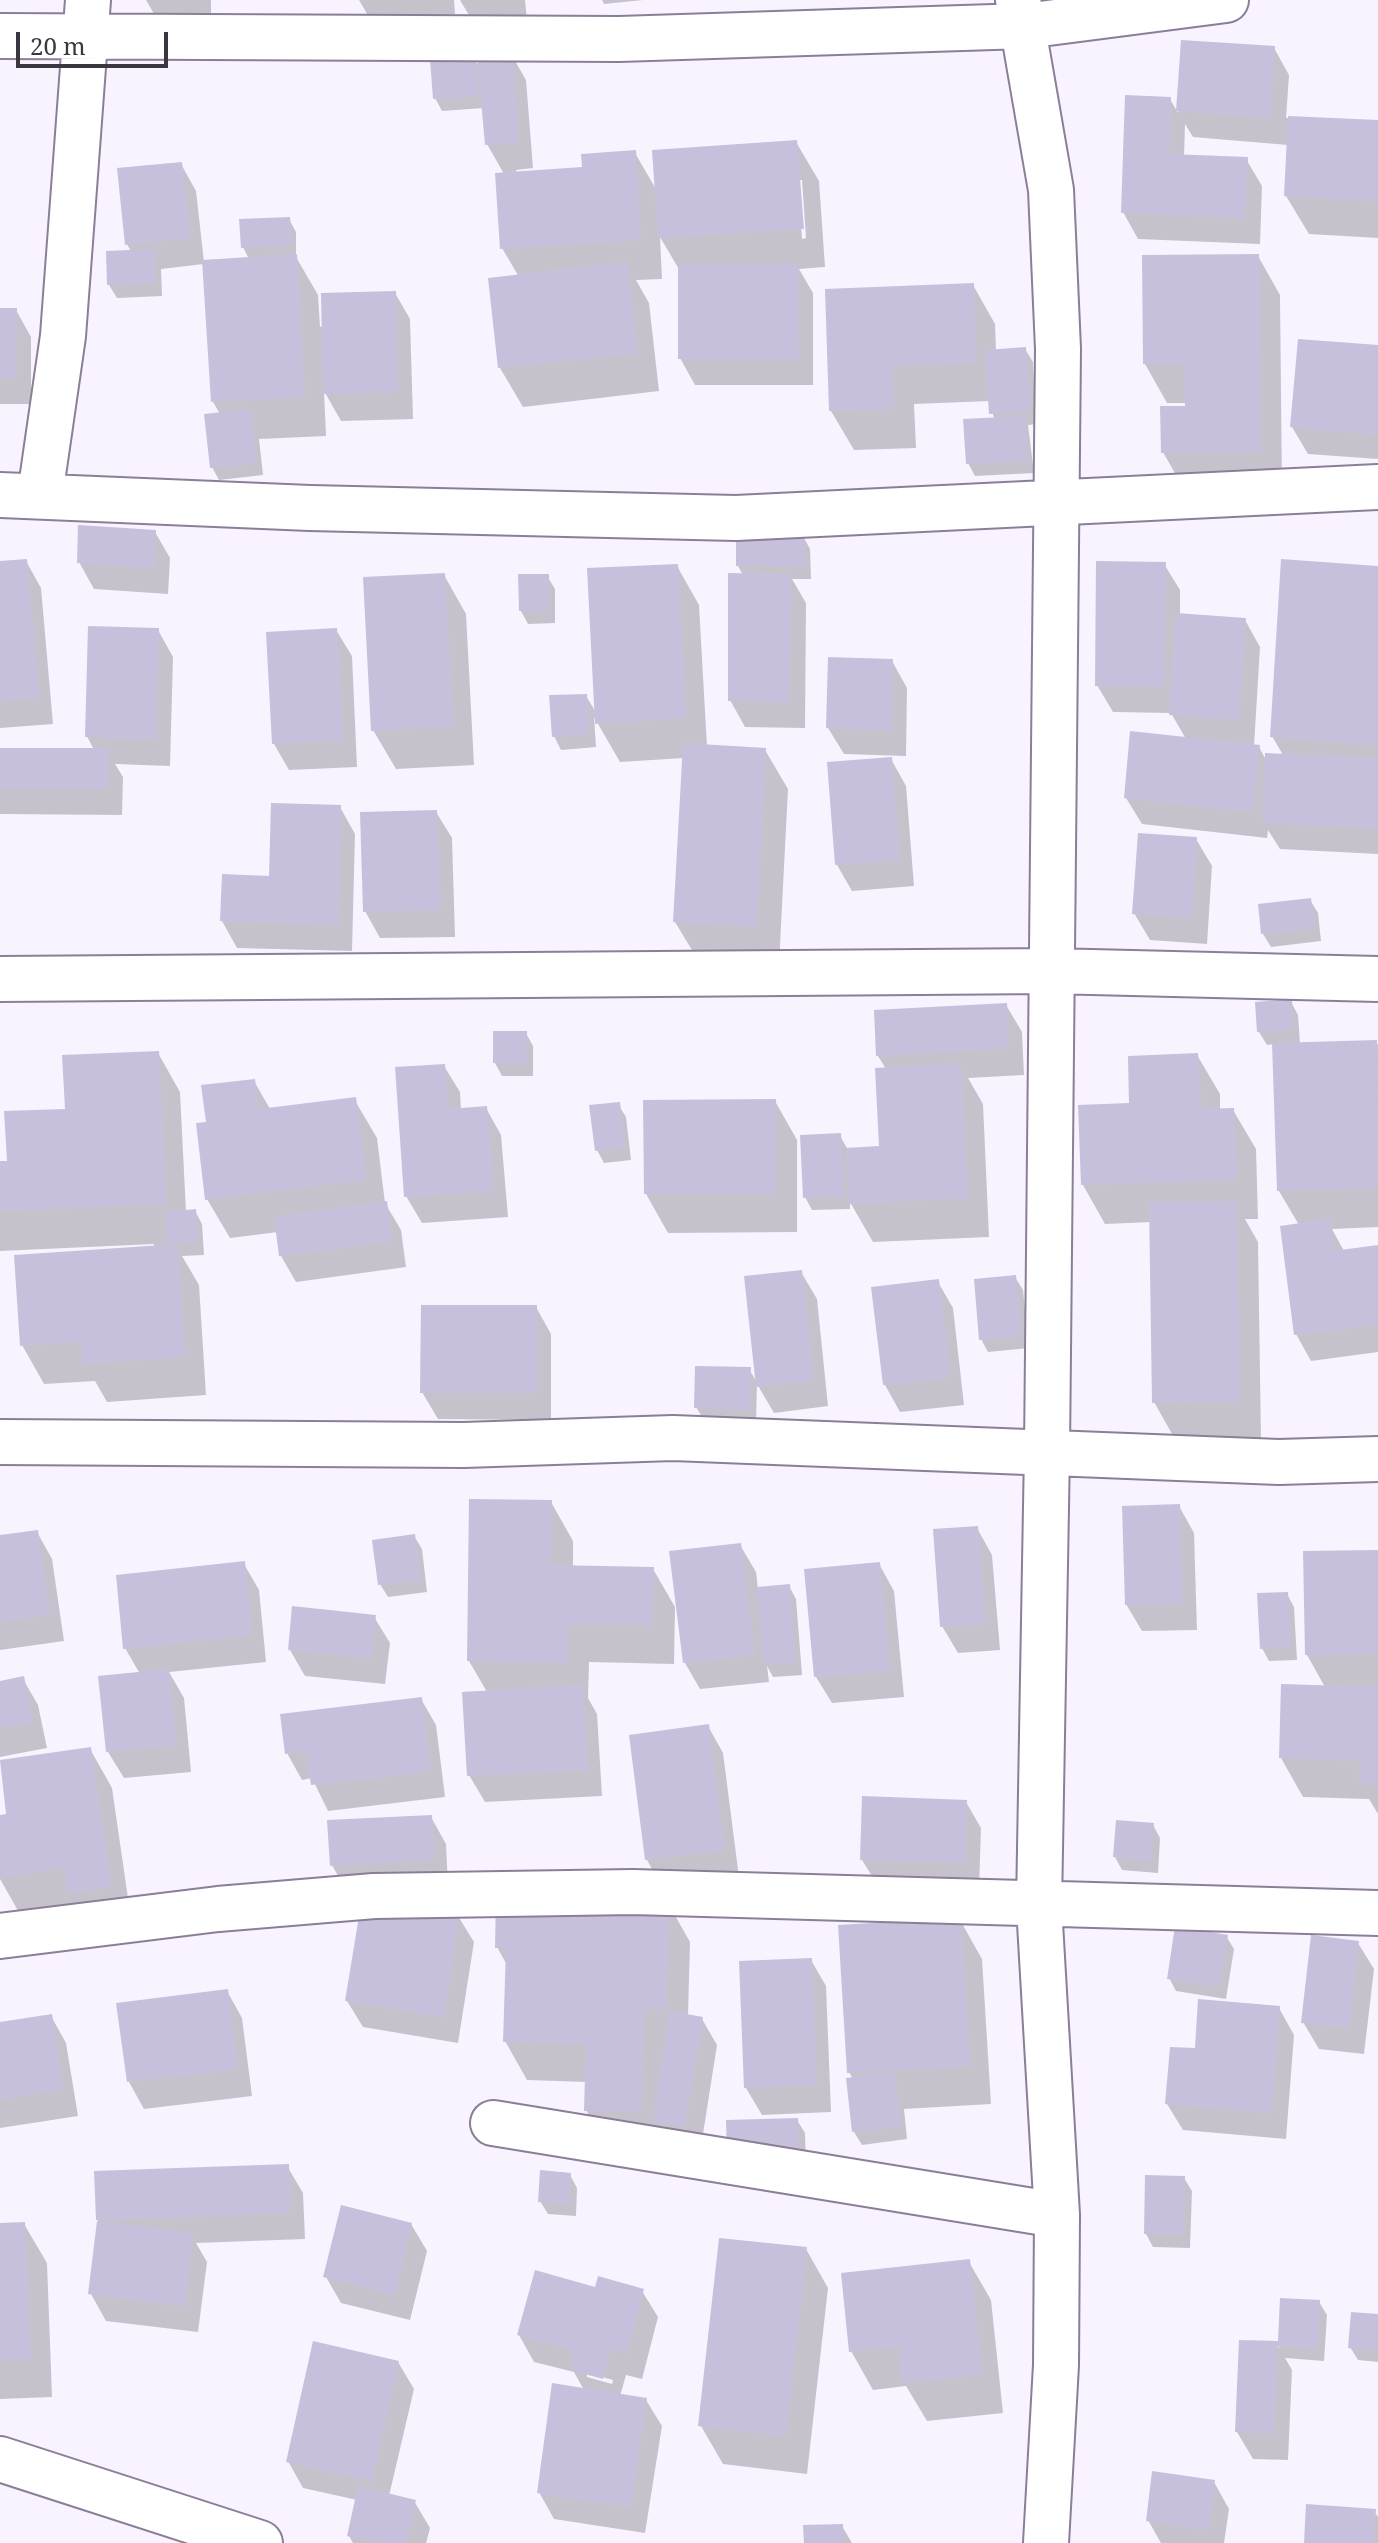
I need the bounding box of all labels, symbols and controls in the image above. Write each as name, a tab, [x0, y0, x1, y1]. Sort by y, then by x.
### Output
scale bar	[20, 16, 172, 66]
text: 20 m	[30, 29, 86, 62]

